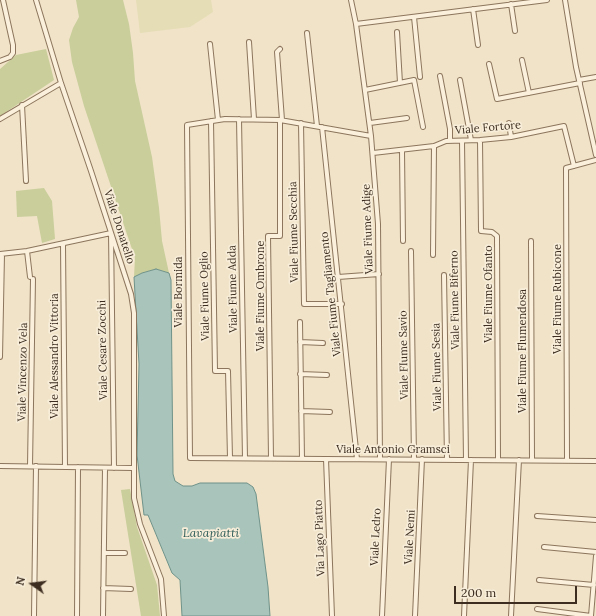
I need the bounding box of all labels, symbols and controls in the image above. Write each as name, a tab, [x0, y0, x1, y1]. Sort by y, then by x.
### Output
street label: Viale Fortore	[454, 119, 522, 137]
street label: Viale Fiume Secchia	[287, 181, 301, 283]
street label: Viale Fiume Adige	[360, 184, 376, 274]
street label: Viale Donatello	[101, 188, 137, 266]
street label: Viale Fiume Tagliamento	[318, 231, 344, 357]
street label: Viale Fiume Ombrone	[254, 241, 268, 351]
street label: Viale Fiume Rubicone	[551, 244, 565, 354]
street label: Viale Fiume Adda	[226, 245, 240, 333]
street label: Viale Fiume Ofanto	[482, 245, 496, 343]
street label: Viale Fiume Biferno	[448, 250, 462, 350]
street label: Viale Fiume Oglio	[198, 251, 212, 341]
street label: Viale Bormida	[172, 257, 186, 327]
street label: Viale Fiume Flumendosa	[516, 289, 530, 413]
street label: Viale Alessandro Vittoria	[48, 293, 62, 419]
street label: Viale Cesare Zocchi	[96, 300, 110, 400]
street label: Viale FIume Savio	[397, 310, 411, 400]
street label: Viale Vincenzo Vela	[16, 322, 30, 422]
street label: Viale Fiume Sesia	[430, 323, 444, 411]
street label: Viale Antonio Gramsci	[336, 443, 450, 457]
street label: Via Lago Piatto	[312, 499, 328, 577]
street label: Viale Ledro	[368, 508, 384, 566]
street label: Viale Nemi	[402, 509, 418, 565]
water label: Lavapiatti	[183, 527, 239, 541]
north arrow	[12, 564, 52, 604]
text: N	[13, 575, 28, 587]
scale bar	[456, 578, 579, 604]
text: 200 m	[461, 585, 496, 600]

